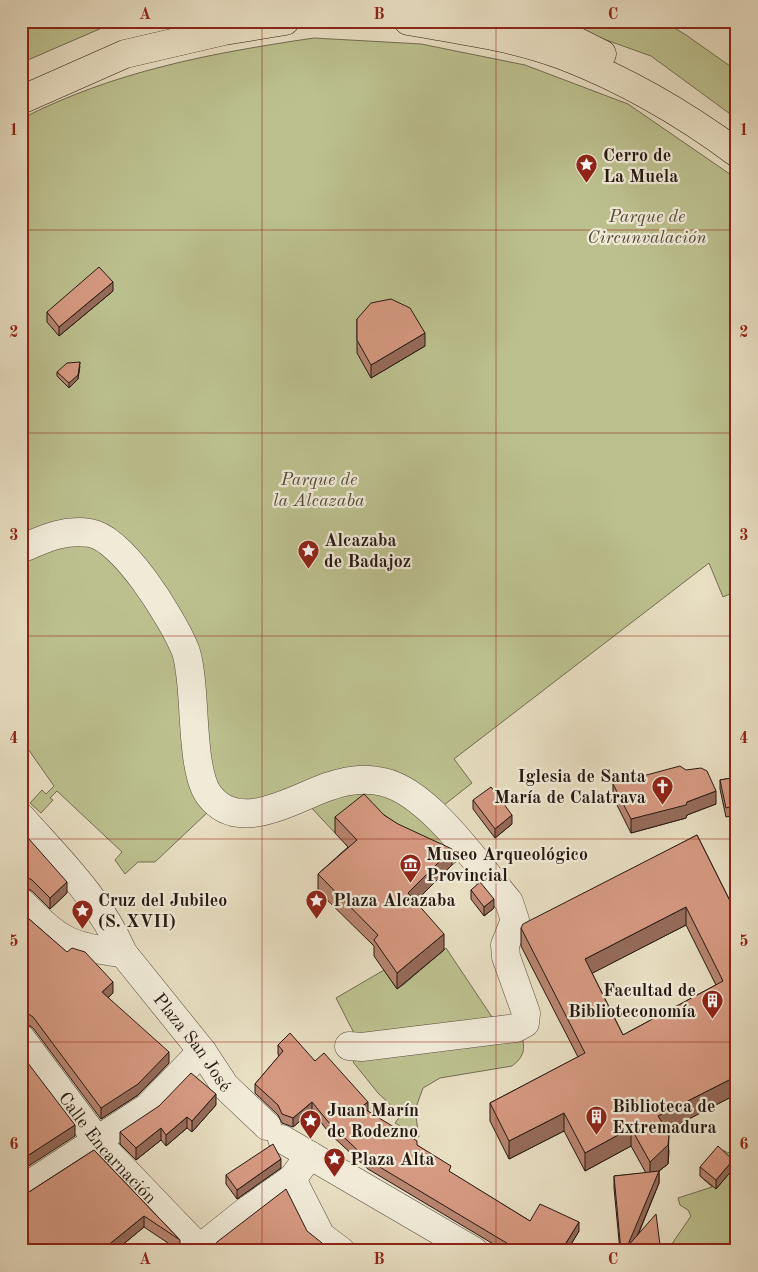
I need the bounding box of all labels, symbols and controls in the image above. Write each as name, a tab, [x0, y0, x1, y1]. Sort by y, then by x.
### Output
text: A	[139, 7, 151, 23]
text: B	[373, 7, 385, 23]
text: C	[608, 7, 618, 23]
text: 1	[9, 123, 19, 139]
text: 1	[739, 123, 749, 139]
place label: Cerro de La Muela	[603, 147, 678, 186]
place icon: Cerro de La Muela	[575, 153, 599, 184]
park label: Parque de Circunvalación	[587, 208, 707, 247]
text: 2	[9, 325, 19, 341]
text: 2	[739, 325, 749, 341]
park label: Parque de la Alcazaba	[273, 471, 365, 510]
text: 3	[9, 528, 19, 544]
text: 3	[739, 528, 749, 544]
place label: Alcazaba de Badajoz	[324, 532, 411, 571]
place icon: Alcazaba de Badajoz	[296, 538, 320, 569]
text: 4	[9, 731, 19, 747]
text: 4	[739, 731, 749, 747]
place label: Iglesia de Santa María de Calatrava	[494, 768, 646, 807]
church icon: Iglesia de Santa María de Calatrava	[650, 774, 674, 805]
place label: Museo Arqueológico Provincial	[426, 846, 588, 885]
museum icon: Museo Arqueológico Provincial	[398, 852, 422, 883]
place icon: Plaza Alcazaba	[305, 888, 329, 919]
place label: Cruz del Jubileo (S. XVII)	[98, 892, 227, 931]
place label: Plaza Alcazaba	[333, 892, 456, 910]
place icon: Cruz del Jubileo (S. XVII)	[70, 898, 94, 929]
text: 5	[9, 934, 19, 950]
text: 5	[739, 934, 749, 950]
place label: Facultad de Biblioteconomía	[568, 982, 696, 1021]
building icon: Facultad de Biblioteconomía	[700, 988, 724, 1019]
street label: Plaza San José	[149, 990, 234, 1096]
street label: Calle Encarnación	[55, 1089, 160, 1208]
place label: Biblioteca de Extremadura	[612, 1098, 717, 1137]
place label: Juan Marín de Rodezno	[327, 1102, 419, 1141]
building icon: Biblioteca de Extremadura	[584, 1104, 608, 1135]
place icon: Juan Marín de Rodezno	[299, 1108, 323, 1139]
text: 6	[9, 1137, 19, 1153]
text: 6	[739, 1137, 749, 1153]
place icon: Plaza Alta	[322, 1147, 346, 1178]
place label: Plaza Alta	[350, 1151, 435, 1169]
text: A	[139, 1252, 151, 1268]
text: B	[373, 1252, 385, 1268]
text: C	[608, 1252, 618, 1268]

